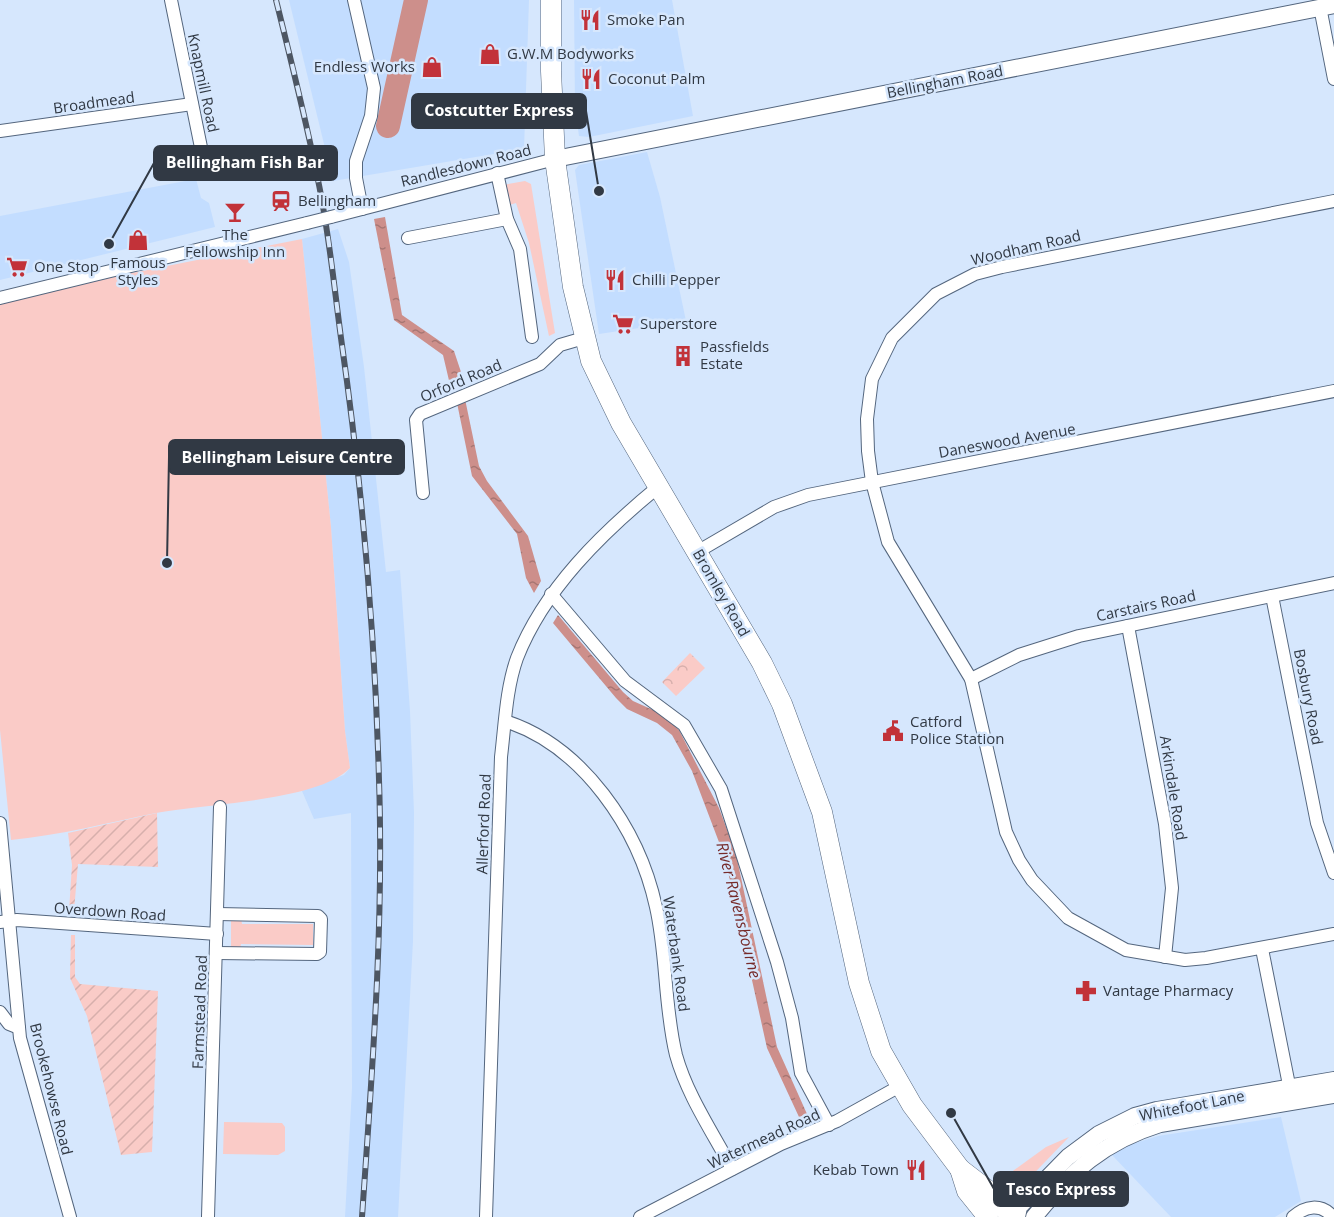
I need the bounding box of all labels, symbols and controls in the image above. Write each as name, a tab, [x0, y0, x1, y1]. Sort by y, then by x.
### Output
restaurant icon: Smoke Pan	[578, 8, 602, 32]
place label: Smoke Pan	[607, 9, 685, 29]
street label: Knapmill Road	[184, 31, 224, 134]
shop icon: G.W.M Bodyworks	[478, 42, 502, 66]
place label: G.W.M Bodyworks	[507, 43, 634, 63]
shop icon: Endless Works	[420, 55, 444, 79]
place label: Endless Works	[314, 56, 415, 76]
street label: Bellingham Road	[885, 60, 1005, 102]
restaurant icon: Coconut Palm	[579, 67, 603, 91]
place label: Coconut Palm	[608, 68, 705, 88]
street label: Broadmead	[52, 86, 136, 118]
callout: Costcutter Express	[412, 94, 586, 128]
text: Costcutter Express	[424, 99, 574, 121]
street label: Randlesdown Road	[398, 139, 533, 191]
callout: Bellingham Fish Bar	[154, 146, 337, 180]
text: Bellingham Fish Bar	[166, 151, 324, 173]
station icon: Bellingham	[269, 189, 293, 213]
place label: Bellingham	[298, 190, 376, 210]
bar icon: The Fellowship Inn	[223, 200, 247, 224]
place label: The Fellowship Inn	[185, 224, 285, 261]
street label: Woodham Road	[969, 225, 1083, 269]
shop icon: Famous Styles	[126, 228, 150, 252]
place label: Famous Styles	[110, 252, 166, 289]
supermarket icon: One Stop	[5, 255, 29, 279]
place label: One Stop	[34, 256, 99, 276]
restaurant icon: Chilli Pepper	[603, 268, 627, 292]
place label: Chilli Pepper	[632, 269, 720, 289]
supermarket icon: Superstore	[611, 312, 635, 336]
place label: Superstore	[640, 313, 717, 333]
place label: Passfields Estate	[700, 336, 769, 373]
building icon: Passfields Estate	[671, 344, 695, 368]
street label: Orford Road	[417, 354, 505, 406]
street label: Daneswood Avenue	[937, 418, 1077, 462]
callout: Bellingham Leisure Centre	[169, 440, 404, 474]
text: Bellingham Leisure Centre	[182, 446, 393, 468]
street label: Bromley Road	[689, 545, 755, 640]
street label: Carstairs Road	[1094, 585, 1198, 625]
street label: Bosbury Road	[1290, 647, 1328, 747]
place label: Catford Police Station	[910, 711, 1004, 748]
public building icon: Catford Police Station	[881, 719, 905, 743]
street label: Arkindale Road	[1156, 734, 1192, 842]
street label: Allerford Road	[471, 773, 495, 875]
water label: River Ravensbourne	[711, 840, 767, 980]
street label: Waterbank Road	[659, 895, 695, 1013]
street label: Overdown Road	[53, 897, 167, 925]
street label: Farmstead Road	[187, 955, 211, 1069]
pharmacy icon: Vantage Pharmacy	[1074, 979, 1098, 1003]
place label: Vantage Pharmacy	[1103, 980, 1234, 1000]
street label: Brookehowse Road	[26, 1021, 78, 1157]
street label: Whitefoot Lane	[1138, 1085, 1246, 1125]
street label: Watermead Road	[704, 1103, 823, 1173]
restaurant icon: Kebab Town	[904, 1158, 928, 1182]
place label: Kebab Town	[813, 1159, 899, 1179]
callout: Tesco Express	[994, 1172, 1128, 1206]
text: Tesco Express	[1006, 1178, 1116, 1200]

